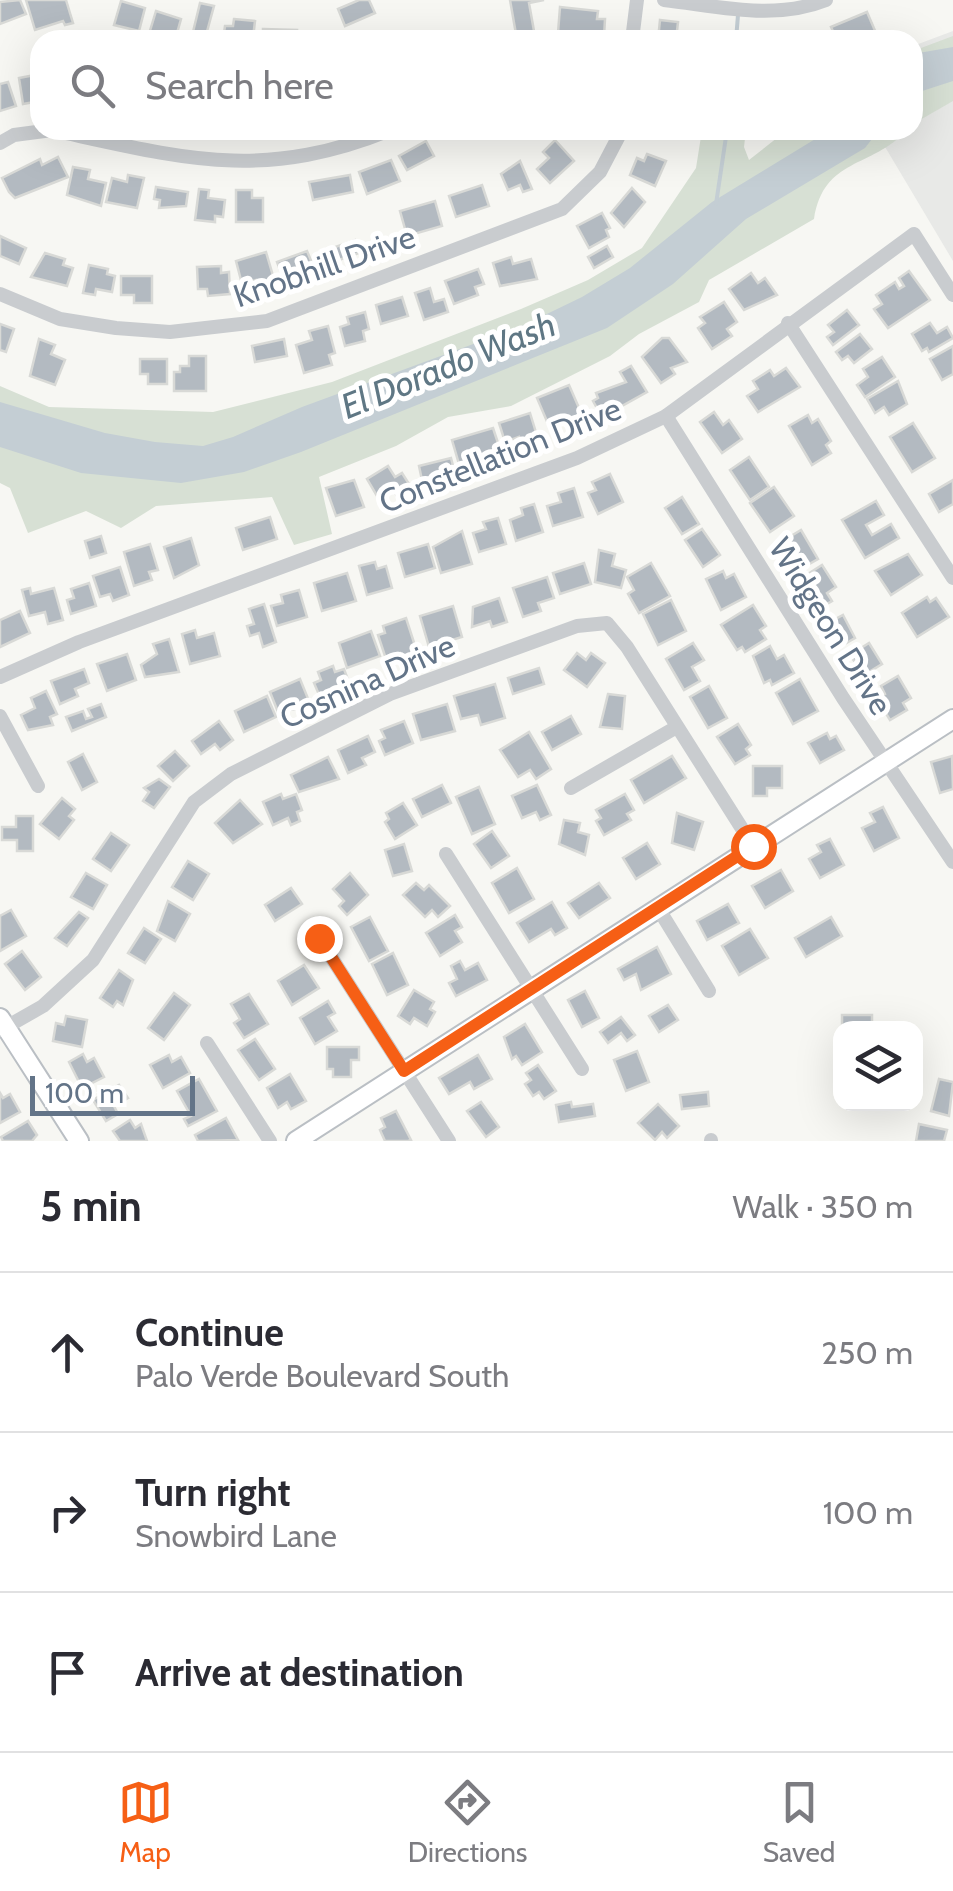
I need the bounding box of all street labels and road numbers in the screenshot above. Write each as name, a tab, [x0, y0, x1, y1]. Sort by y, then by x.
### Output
street label: Knobhill Drive	[228, 217, 420, 315]
street label: Constellation Drive	[373, 389, 627, 521]
street label: Widgeon Drive	[761, 530, 901, 722]
street label: Cosnina Drive	[274, 625, 460, 737]

